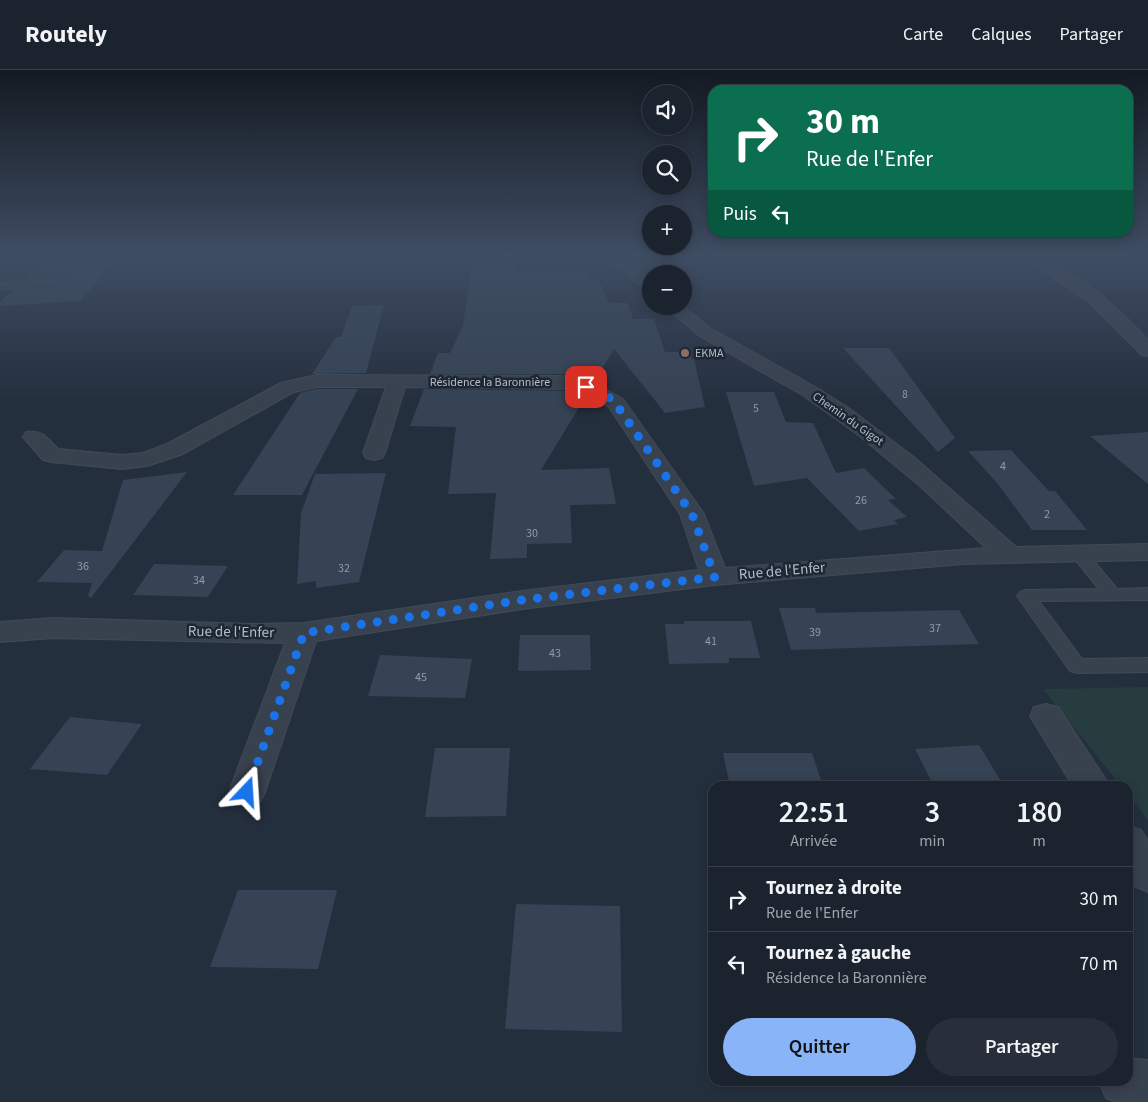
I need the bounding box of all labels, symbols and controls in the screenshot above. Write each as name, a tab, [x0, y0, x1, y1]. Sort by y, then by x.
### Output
text: Routely	[25, 17, 107, 52]
text: Carte	[903, 22, 943, 47]
text: Calques	[971, 22, 1031, 47]
text: Partager	[1059, 22, 1123, 47]
map controls	[642, 85, 692, 315]
button: sound	[642, 85, 692, 135]
text: 30 m	[806, 97, 880, 147]
icon: right	[723, 105, 788, 170]
text: Rue de l'Enfer	[806, 143, 933, 175]
button: search	[642, 145, 692, 195]
icon: left	[767, 200, 795, 228]
text: Puis	[723, 201, 757, 228]
button: +	[642, 205, 692, 255]
button: −	[642, 265, 692, 315]
place label: EKMA	[695, 345, 724, 362]
marker: EKMA	[679, 347, 691, 359]
pin	[565, 366, 607, 408]
icon: arrive	[572, 373, 600, 401]
street label: Résidence la Baronnière	[430, 374, 550, 391]
house number: 8	[902, 387, 908, 402]
street label: Chemin du Gigot	[809, 388, 887, 450]
house number: 5	[753, 401, 759, 416]
house number: 4	[1000, 458, 1006, 475]
house number: 26	[855, 492, 867, 509]
house number: 2	[1044, 506, 1050, 523]
house number: 30	[526, 525, 538, 542]
street label: Rue de l'Enfer	[738, 557, 827, 585]
house number: 36	[77, 558, 89, 575]
house number: 32	[338, 560, 350, 577]
house number: 34	[193, 572, 205, 589]
house number: 37	[929, 620, 941, 637]
street label: Rue de l'Enfer	[188, 621, 275, 643]
house number: 39	[809, 624, 821, 641]
house number: 41	[705, 633, 717, 650]
house number: 43	[549, 645, 561, 662]
house number: 45	[415, 669, 427, 686]
position arrow	[220, 765, 272, 817]
text: 22:51	[779, 791, 849, 834]
text: 3	[925, 791, 940, 834]
text: 180	[1016, 791, 1062, 834]
text: Arrivée	[790, 830, 837, 852]
text: min	[919, 830, 945, 852]
text: m	[1033, 830, 1046, 852]
text: Tournez à droite	[766, 875, 902, 902]
icon: right	[723, 885, 751, 913]
text: 30 m	[1080, 886, 1118, 913]
text: Rue de l'Enfer	[766, 902, 858, 924]
text: Tournez à gauche	[766, 940, 911, 967]
icon: left	[723, 950, 751, 978]
text: 70 m	[1080, 951, 1118, 978]
text: Résidence la Baronnière	[766, 967, 927, 989]
button: Quitter	[723, 1018, 916, 1076]
button: Partager	[926, 1018, 1118, 1076]

